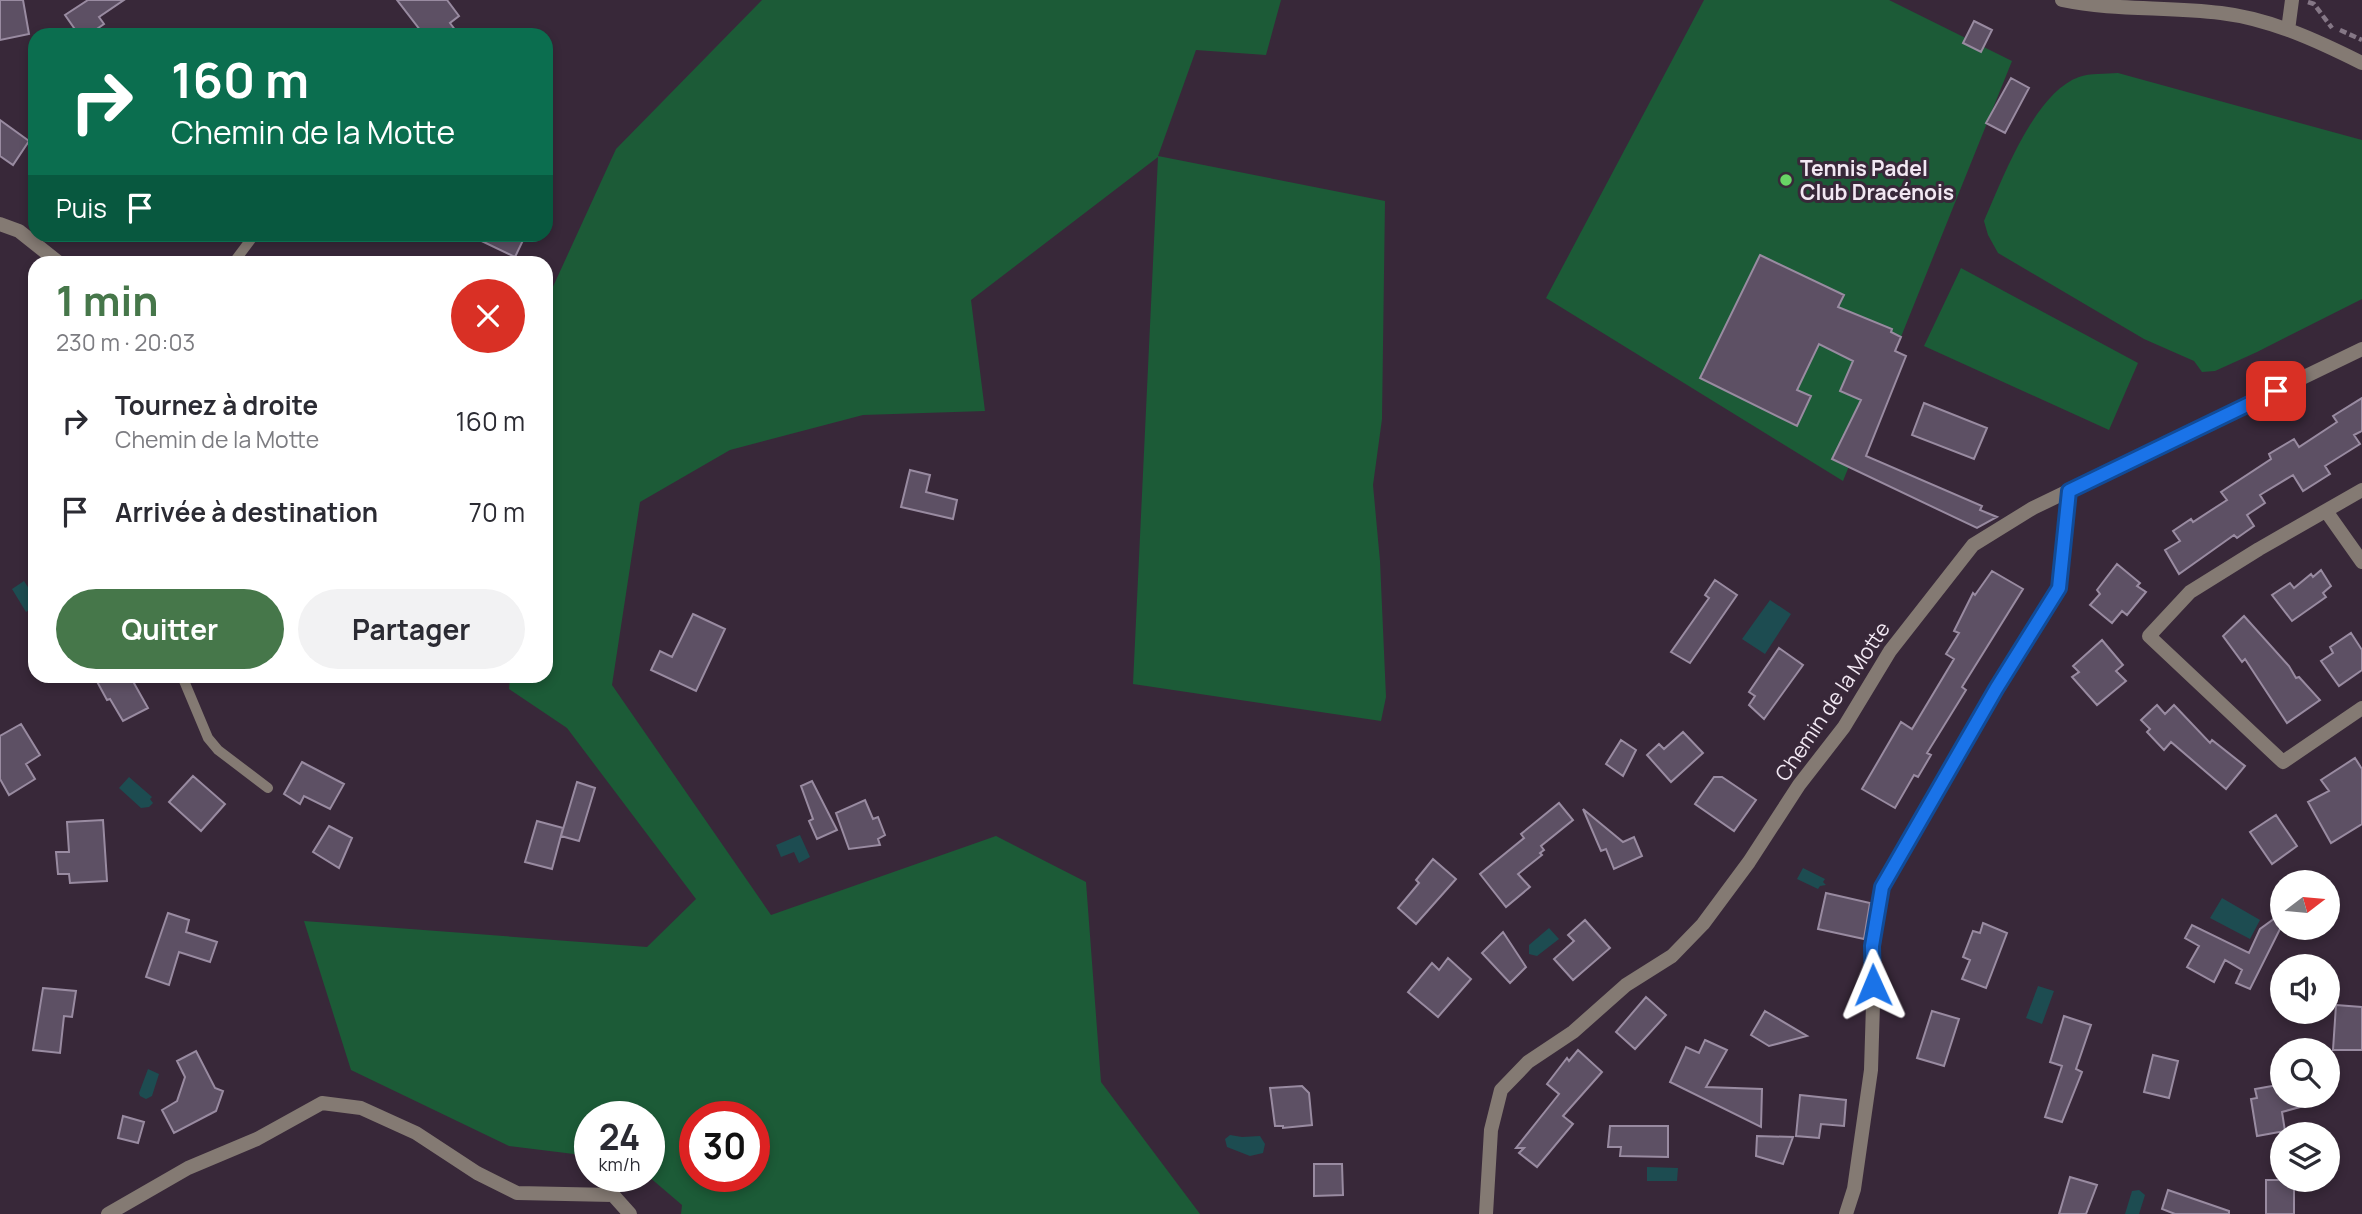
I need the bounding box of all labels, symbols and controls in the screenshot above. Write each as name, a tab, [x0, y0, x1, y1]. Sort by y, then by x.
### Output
text: 160 m	[171, 46, 309, 113]
icon: right	[56, 56, 147, 147]
text: Chemin de la Motte	[171, 110, 455, 154]
place label: Tennis Padel Club Dracénois	[1800, 154, 1954, 206]
marker: Tennis Padel Club Dracénois	[1778, 172, 1794, 188]
icon: arrive	[121, 189, 159, 227]
text: Puis	[56, 190, 107, 226]
text: 1 min	[56, 271, 159, 329]
button: close	[451, 279, 525, 353]
text: 230 m · 20:03	[56, 326, 195, 358]
pin	[2246, 361, 2306, 421]
icon: arrive	[2257, 372, 2295, 410]
text: Tournez à droite	[115, 387, 318, 423]
icon: right	[56, 402, 94, 440]
text: 160 m	[456, 403, 525, 439]
text: Chemin de la Motte	[115, 423, 319, 455]
icon: arrive	[56, 493, 94, 531]
text: Arrivée à destination	[115, 494, 378, 530]
text: 70 m	[469, 494, 525, 530]
button: Quitter	[56, 589, 284, 669]
button: Partager	[298, 589, 525, 669]
street label: Chemin de la Motte	[1768, 616, 1896, 786]
north arrow	[2270, 870, 2340, 940]
map controls	[2270, 870, 2340, 1192]
position arrow	[1836, 948, 1910, 1022]
button: sound	[2270, 954, 2340, 1024]
button: search	[2270, 1038, 2340, 1108]
speed limit sign: 30	[679, 1101, 770, 1192]
text: 24	[599, 1113, 640, 1161]
button: layers	[2270, 1122, 2340, 1192]
text: km/h	[599, 1152, 640, 1176]

